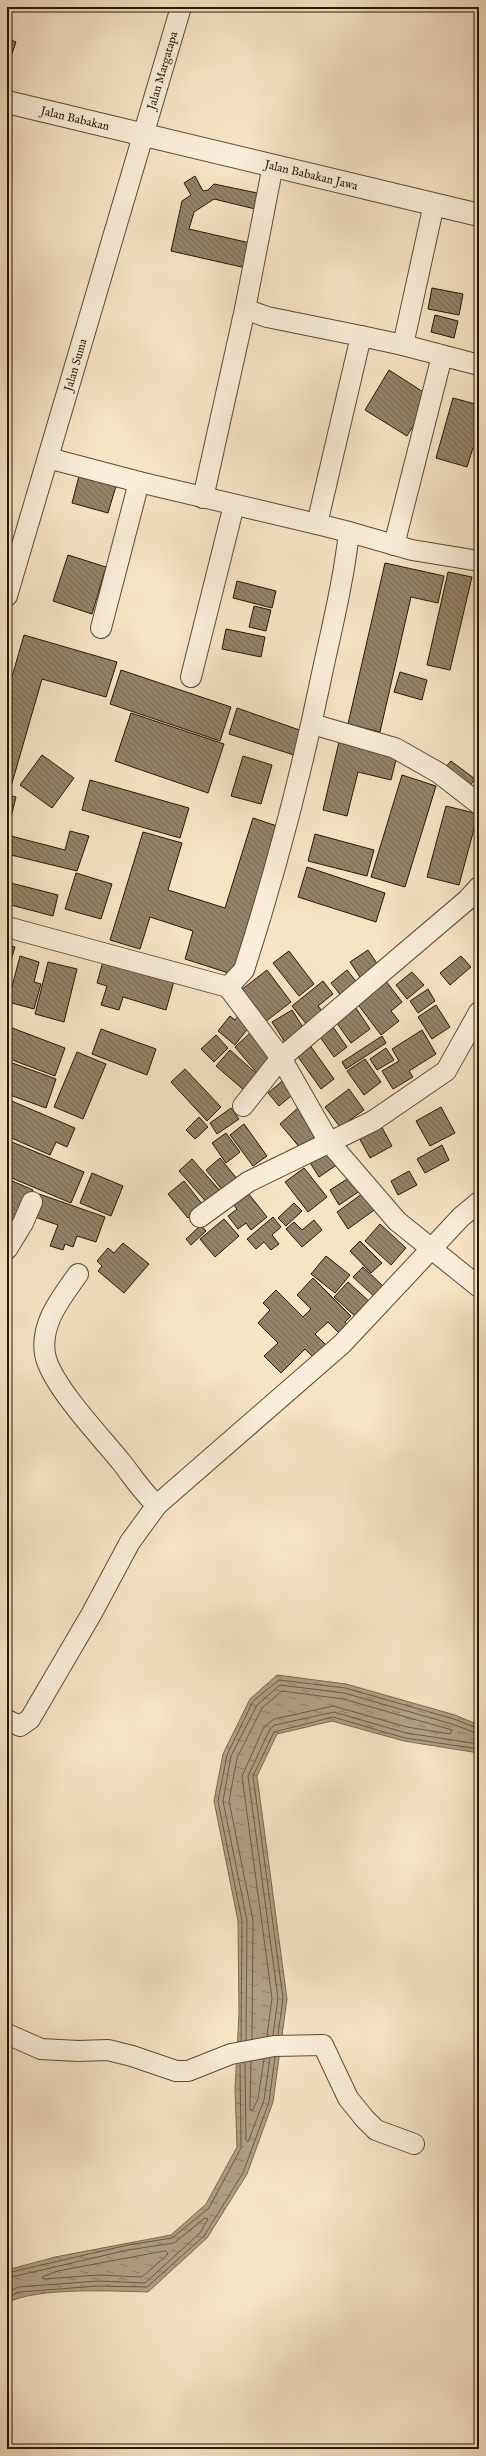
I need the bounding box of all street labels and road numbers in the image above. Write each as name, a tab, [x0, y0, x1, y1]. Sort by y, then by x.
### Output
street label: Jalan Margatapa	[143, 29, 181, 114]
street label: Jalan Babakan	[37, 102, 111, 134]
street label: Jalan Babakan Jawa	[261, 156, 360, 193]
street label: Jalan Suma	[60, 336, 90, 395]

